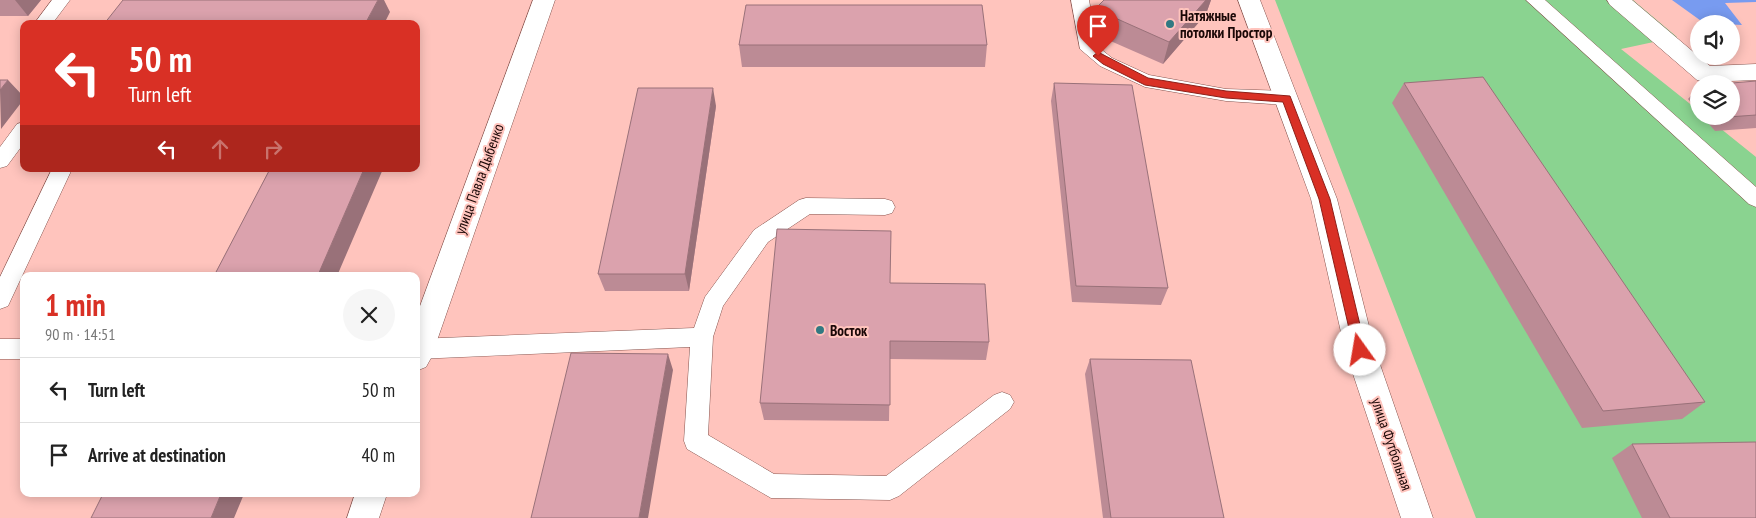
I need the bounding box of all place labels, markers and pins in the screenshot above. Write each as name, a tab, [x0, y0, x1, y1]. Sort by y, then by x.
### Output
pin	[1077, 5, 1119, 56]
place label: Натяжные потолки Простор	[1180, 6, 1273, 42]
marker: Натяжные потолки Простор	[1164, 18, 1176, 30]
place label: Восток	[830, 321, 868, 340]
marker: Восток	[814, 324, 826, 336]

